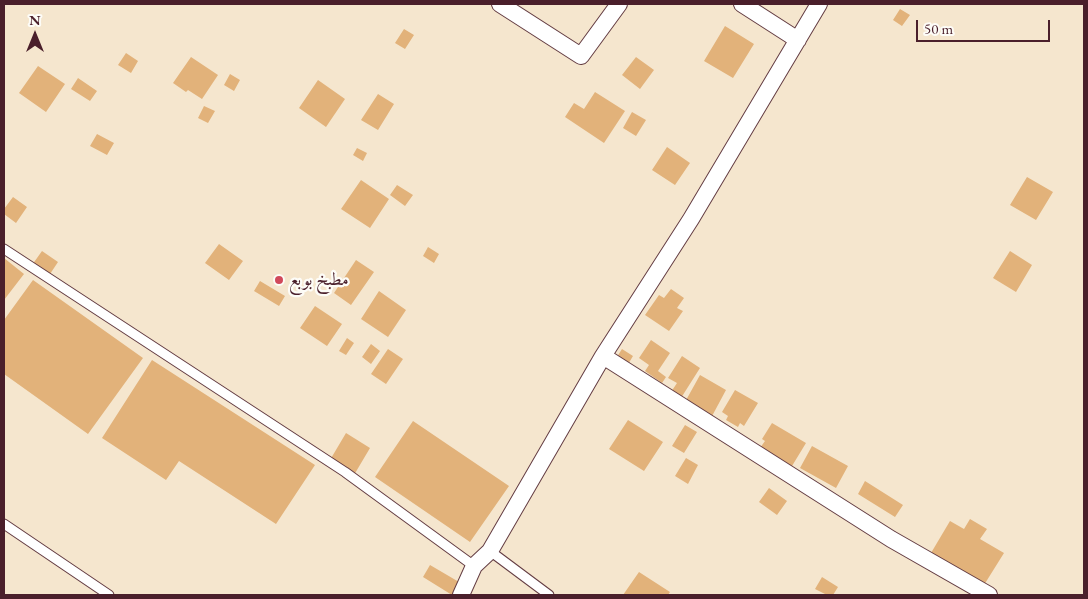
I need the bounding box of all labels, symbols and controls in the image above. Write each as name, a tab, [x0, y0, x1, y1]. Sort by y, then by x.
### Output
north arrow	[10, 10, 60, 60]
scale bar	[918, 10, 1052, 42]
text: N	[29, 11, 41, 29]
text: 50 m	[924, 19, 953, 38]
place label: مطبخ بوبع	[289, 269, 349, 291]
marker: مطبخ بوبع	[273, 274, 285, 286]

